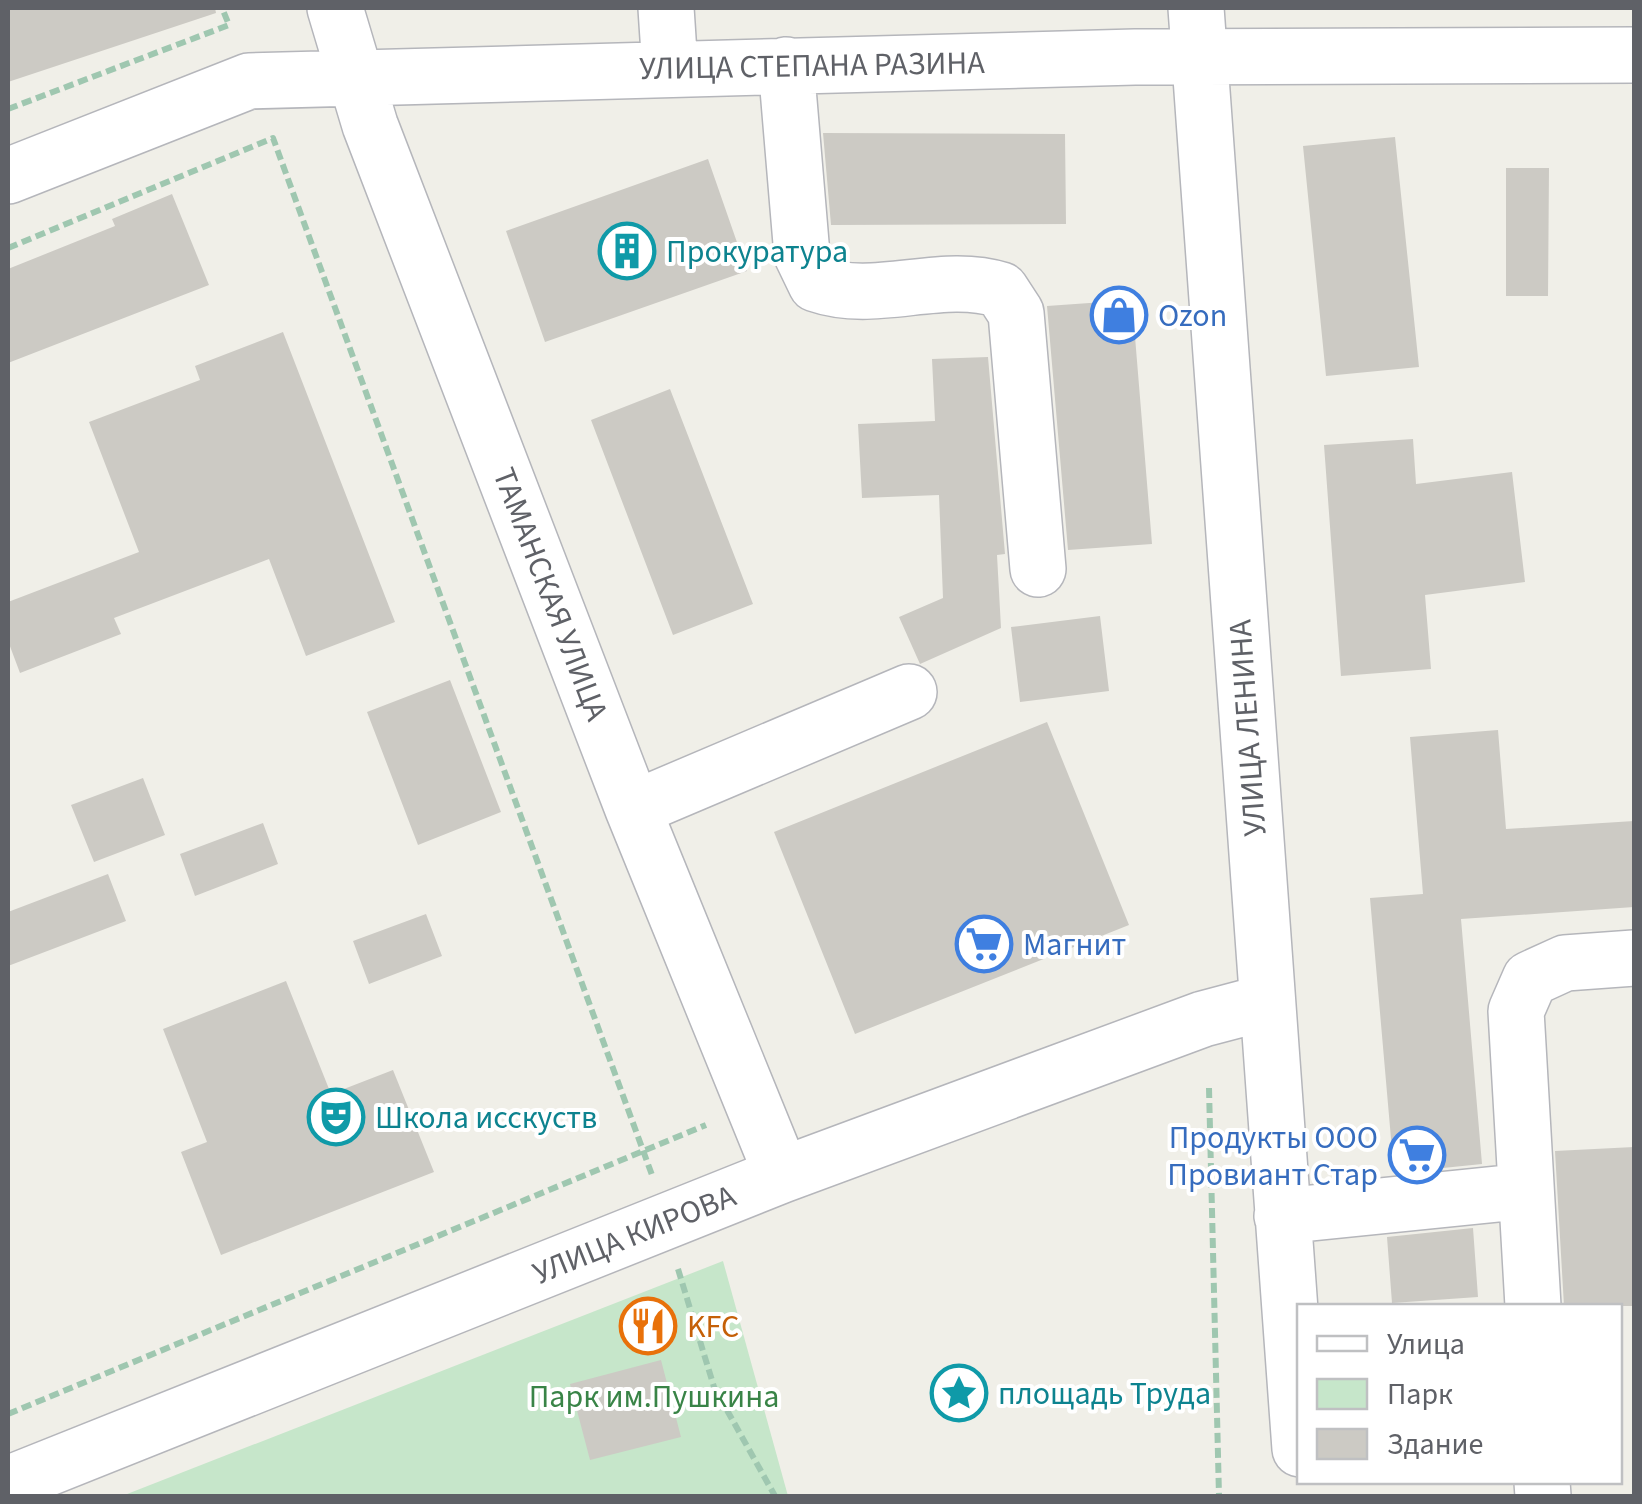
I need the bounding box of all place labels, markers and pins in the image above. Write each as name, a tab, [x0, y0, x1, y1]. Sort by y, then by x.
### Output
building icon: Прокуратура	[597, 221, 657, 281]
place label: Прокуратура	[666, 229, 848, 275]
shop icon: Ozon	[1089, 285, 1149, 345]
place label: Ozon	[1158, 293, 1227, 339]
supermarket icon: Магнит	[954, 914, 1014, 974]
place label: Магнит	[1023, 922, 1126, 968]
theatre icon: Школа исскуств	[306, 1087, 366, 1147]
place label: Школа исскуств	[375, 1095, 597, 1141]
place label: Продукты ООО Провиант Стар	[1167, 1115, 1378, 1198]
supermarket icon: Продукты ООО Провиант Стар	[1387, 1125, 1447, 1185]
restaurant icon: KFC	[618, 1296, 678, 1356]
place label: KFC	[687, 1304, 739, 1350]
place icon: площадь Труда	[929, 1363, 989, 1423]
place label: площадь Труда	[998, 1371, 1211, 1417]

